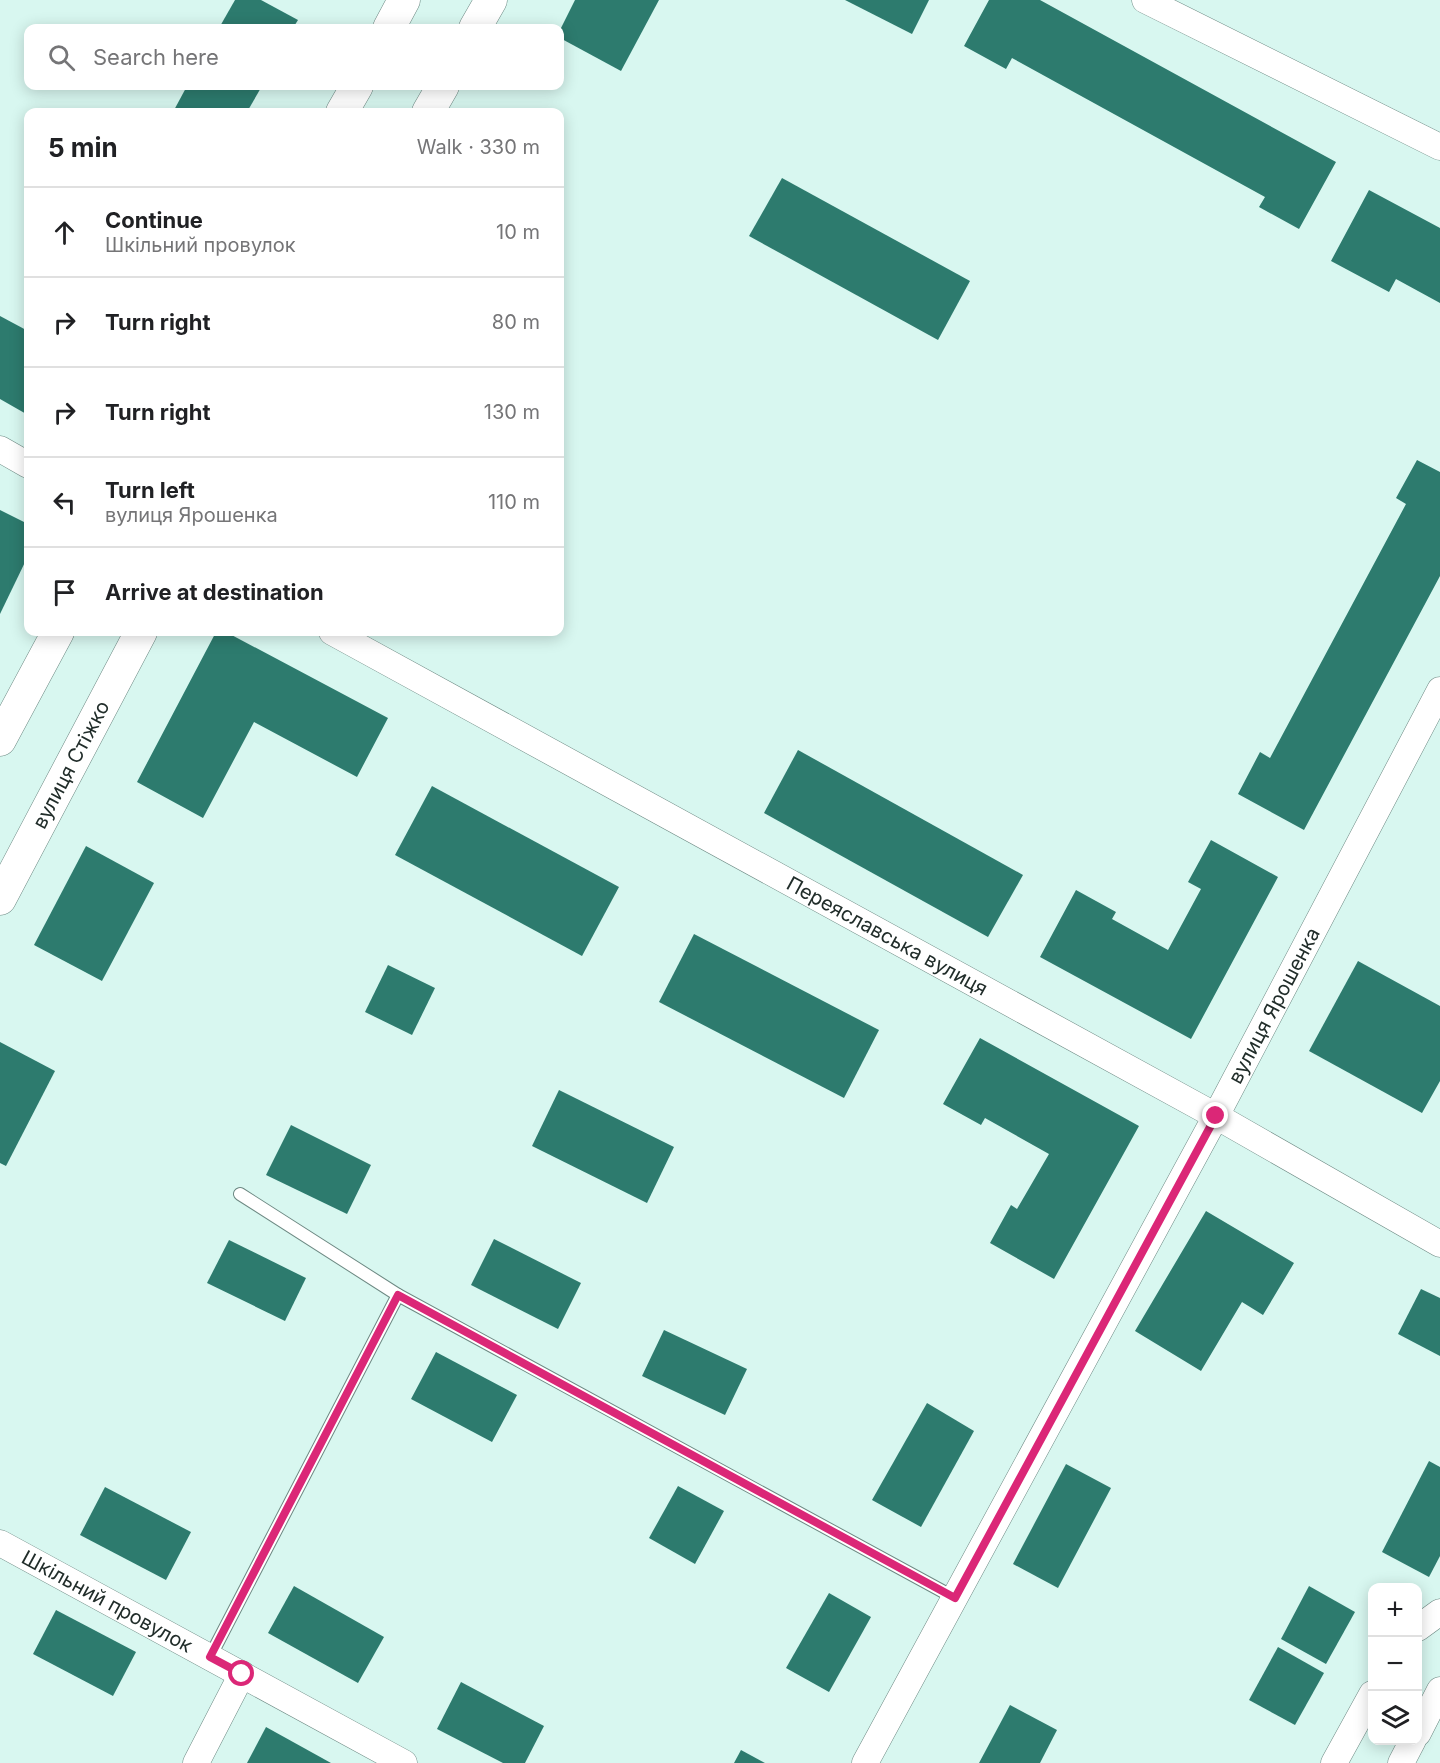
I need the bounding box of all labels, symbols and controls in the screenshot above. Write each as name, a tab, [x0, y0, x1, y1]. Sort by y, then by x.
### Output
search box	[24, 24, 564, 90]
icon: search	[45, 41, 78, 74]
text: Search here	[93, 44, 219, 70]
text: 5 min	[48, 132, 118, 163]
text: Walk · 330 m	[417, 135, 540, 159]
text: Continue	[105, 207, 203, 233]
icon: ahead	[48, 216, 81, 249]
text: 10 m	[496, 220, 540, 244]
text: Шкільний провулок	[105, 233, 296, 257]
icon: right	[48, 306, 81, 339]
text: Turn right	[105, 309, 211, 335]
text: 80 m	[492, 310, 540, 334]
icon: right	[48, 396, 81, 429]
text: Turn right	[105, 399, 211, 425]
text: 130 m	[484, 400, 540, 424]
text: Turn left	[105, 477, 195, 503]
icon: left	[48, 486, 81, 519]
text: 110 m	[488, 490, 540, 514]
text: вулиця Ярошенка	[105, 503, 278, 527]
icon: arrive	[48, 576, 81, 609]
text: Arrive at destination	[105, 579, 324, 605]
street label: вулиця Стіжко	[27, 696, 115, 833]
street label: Переяславська вулиця	[783, 871, 992, 1001]
street label: вулиця Ярошенка	[1223, 923, 1325, 1088]
route end	[1202, 1102, 1228, 1128]
street label: Шкільний провулок	[18, 1545, 197, 1658]
map controls	[1368, 1583, 1422, 1745]
button: +	[1368, 1583, 1422, 1637]
button: −	[1368, 1637, 1422, 1691]
route start	[228, 1660, 254, 1686]
button: layers	[1368, 1691, 1422, 1745]

